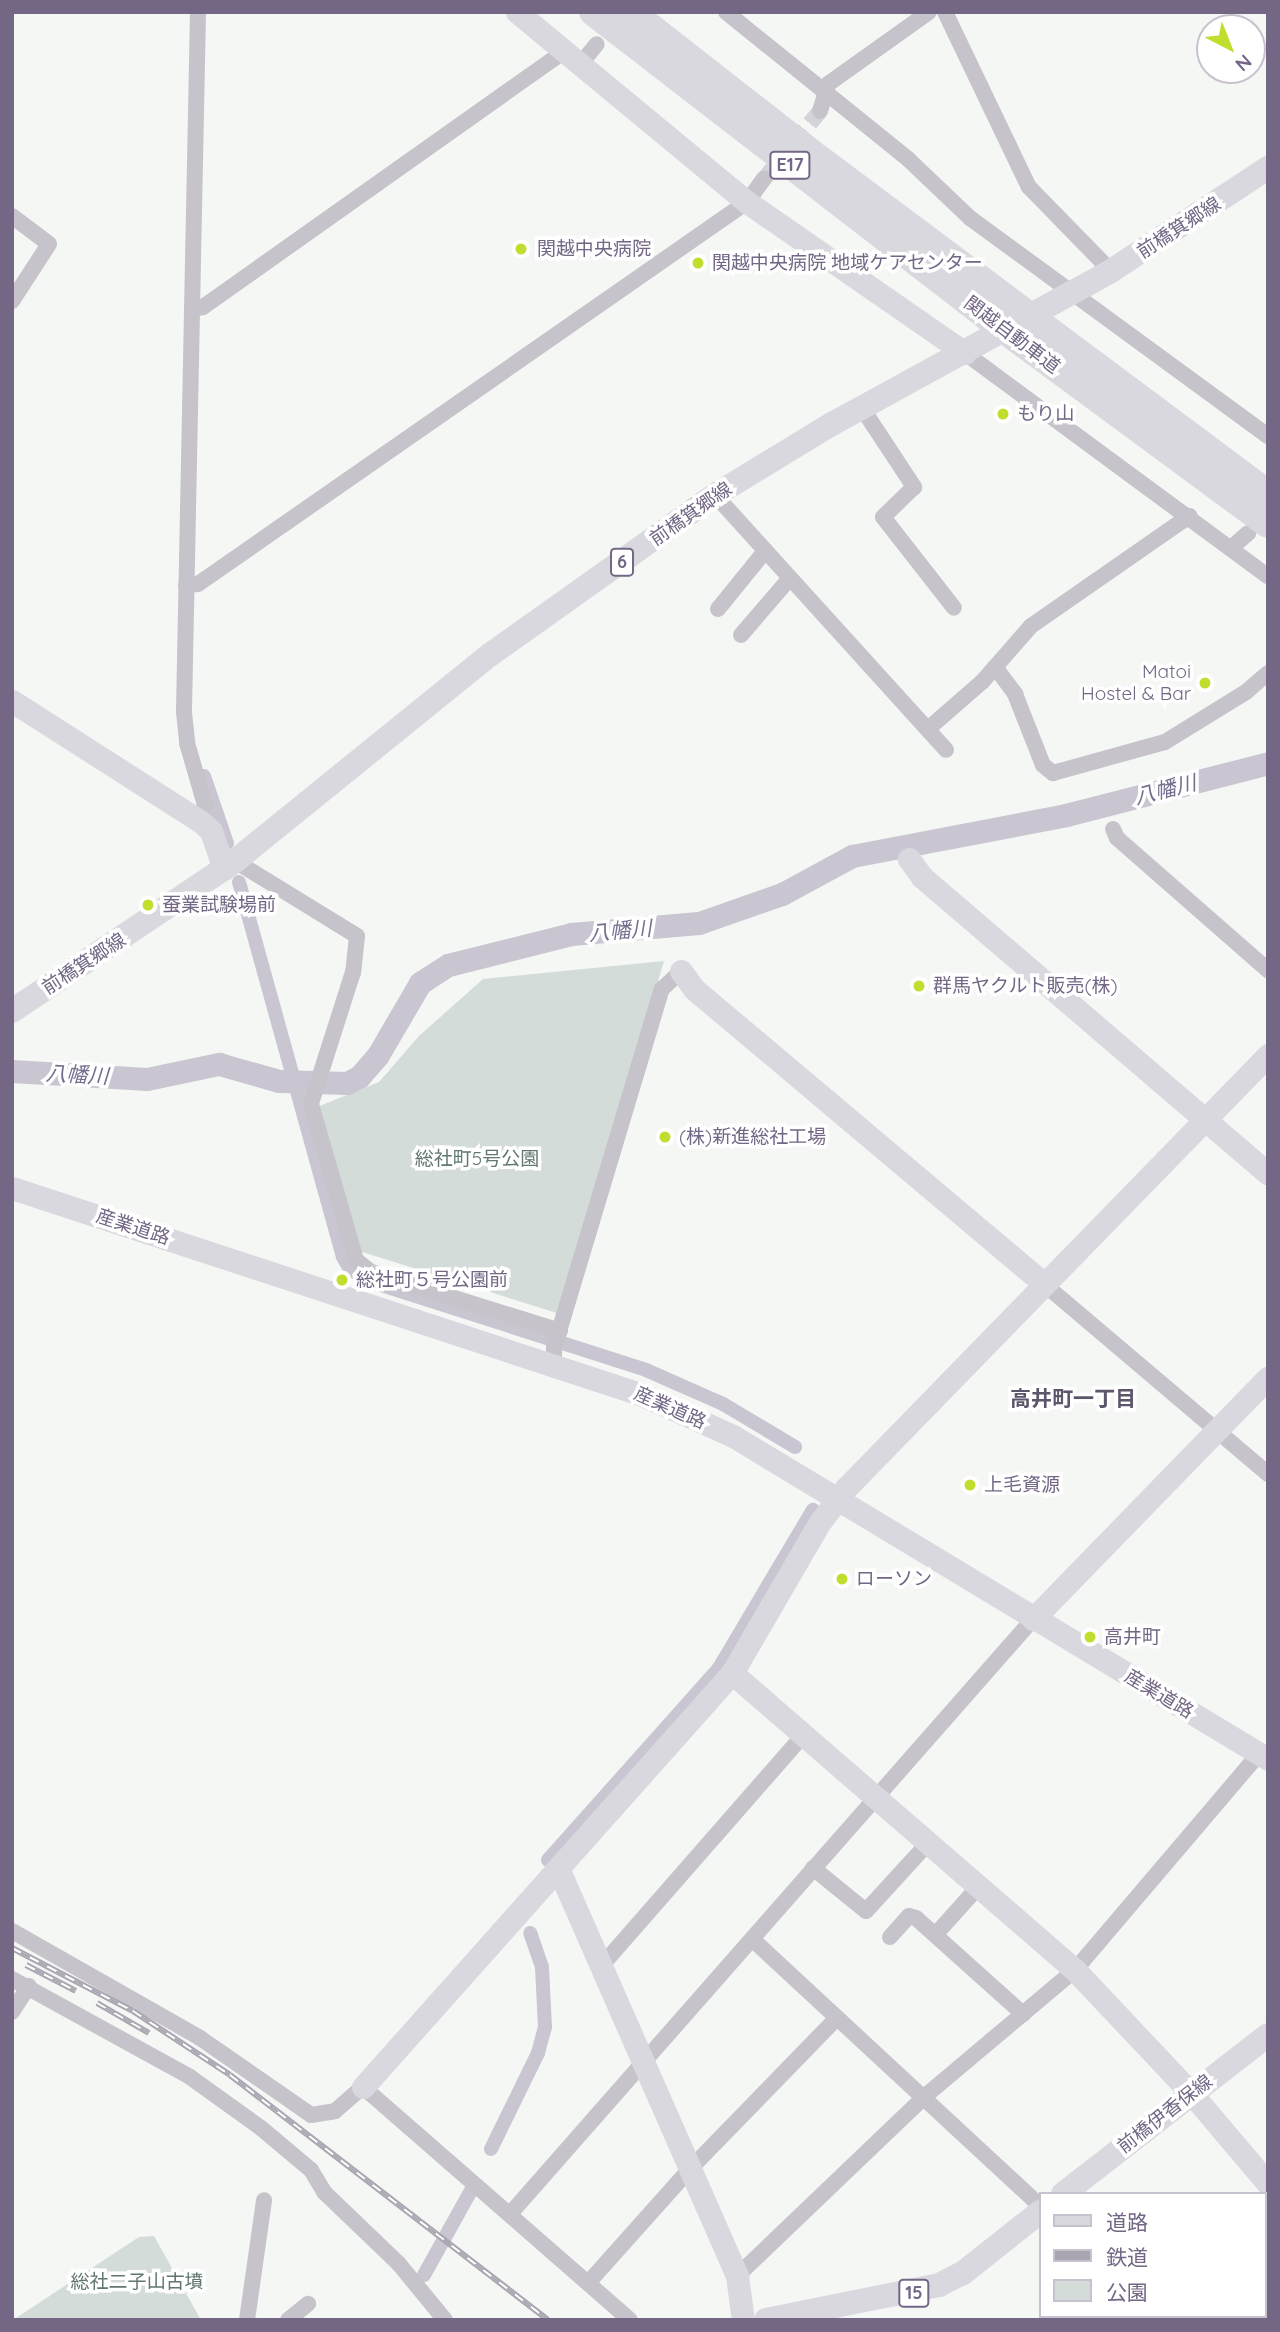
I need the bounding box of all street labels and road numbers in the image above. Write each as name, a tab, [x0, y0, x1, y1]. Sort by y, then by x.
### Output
road number: E17	[769, 150, 811, 180]
street label: 前橋箕郷線	[1133, 193, 1225, 263]
street label: 関越自動車道	[960, 292, 1064, 378]
street label: 前橋箕郷線	[646, 477, 736, 551]
road number: 6	[610, 548, 634, 576]
street label: 前橋箕郷線	[38, 929, 130, 999]
street label: 産業道路	[93, 1204, 173, 1250]
street label: 産業道路	[631, 1382, 709, 1434]
street label: 産業道路	[1121, 1665, 1197, 1723]
street label: 前橋伊香保線	[1113, 2070, 1217, 2158]
road number: 15	[898, 2278, 930, 2308]

